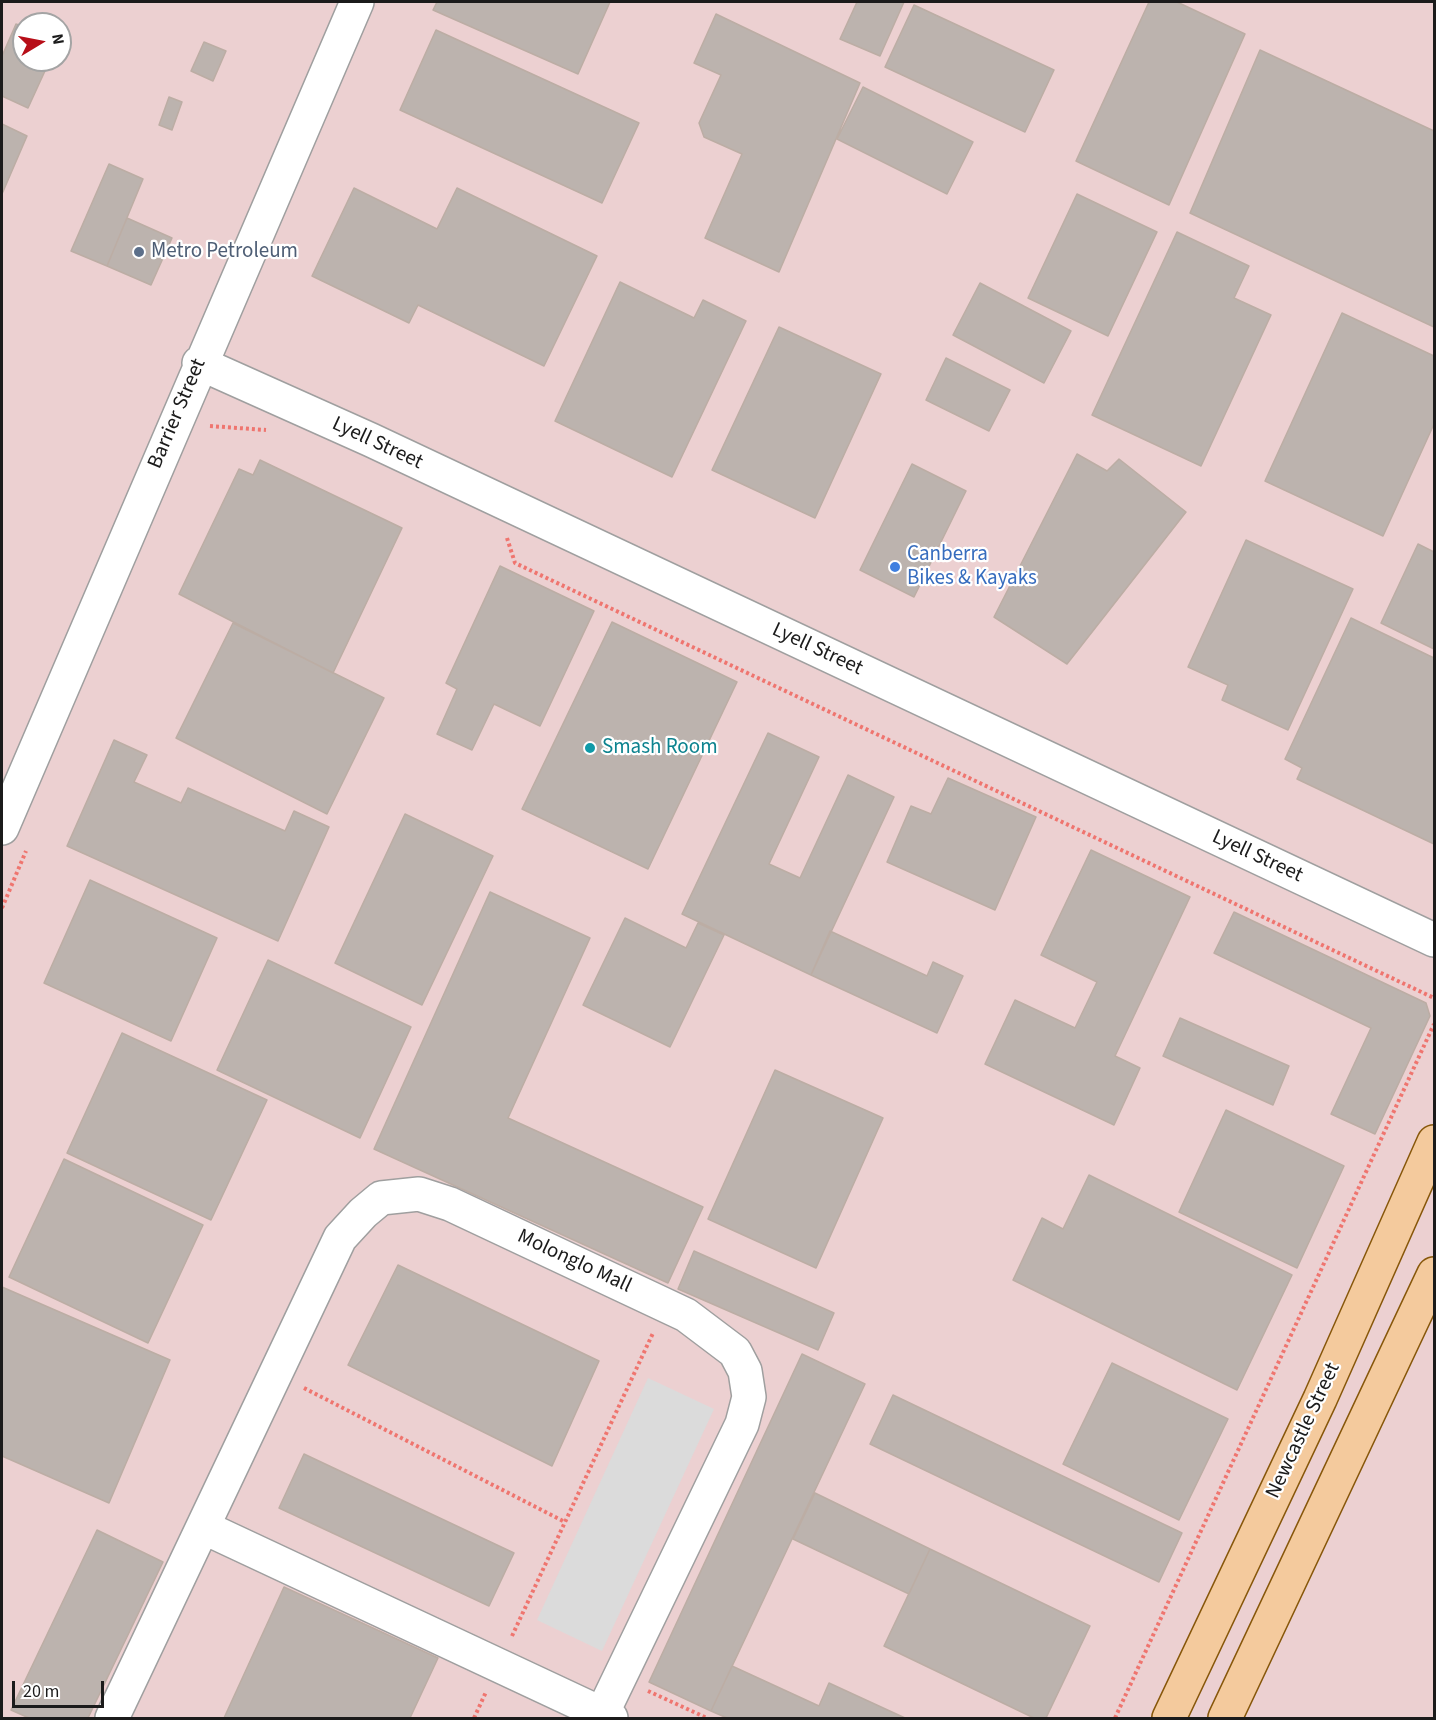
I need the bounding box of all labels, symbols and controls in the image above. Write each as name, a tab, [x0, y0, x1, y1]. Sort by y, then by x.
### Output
north arrow	[12, 12, 72, 72]
text: N	[46, 32, 70, 46]
place label: Metro Petroleum	[151, 239, 298, 265]
marker: Metro Petroleum	[132, 245, 146, 259]
street label: Barrier Street	[144, 355, 212, 473]
street label: Lyell Street	[328, 412, 426, 476]
place label: Canberra Bikes & Kayaks	[907, 542, 1037, 592]
marker: Canberra Bikes & Kayaks	[888, 560, 902, 574]
street label: Lyell Street	[768, 618, 866, 682]
place label: Smash Room	[602, 735, 718, 761]
marker: Smash Room	[583, 741, 597, 755]
street label: Lyell Street	[1208, 825, 1306, 889]
street label: Molonglo Mall	[513, 1225, 635, 1299]
street label: Newcastle Street	[1261, 1359, 1347, 1503]
scale bar	[15, 1669, 106, 1707]
text: 20 m	[23, 1679, 59, 1704]

